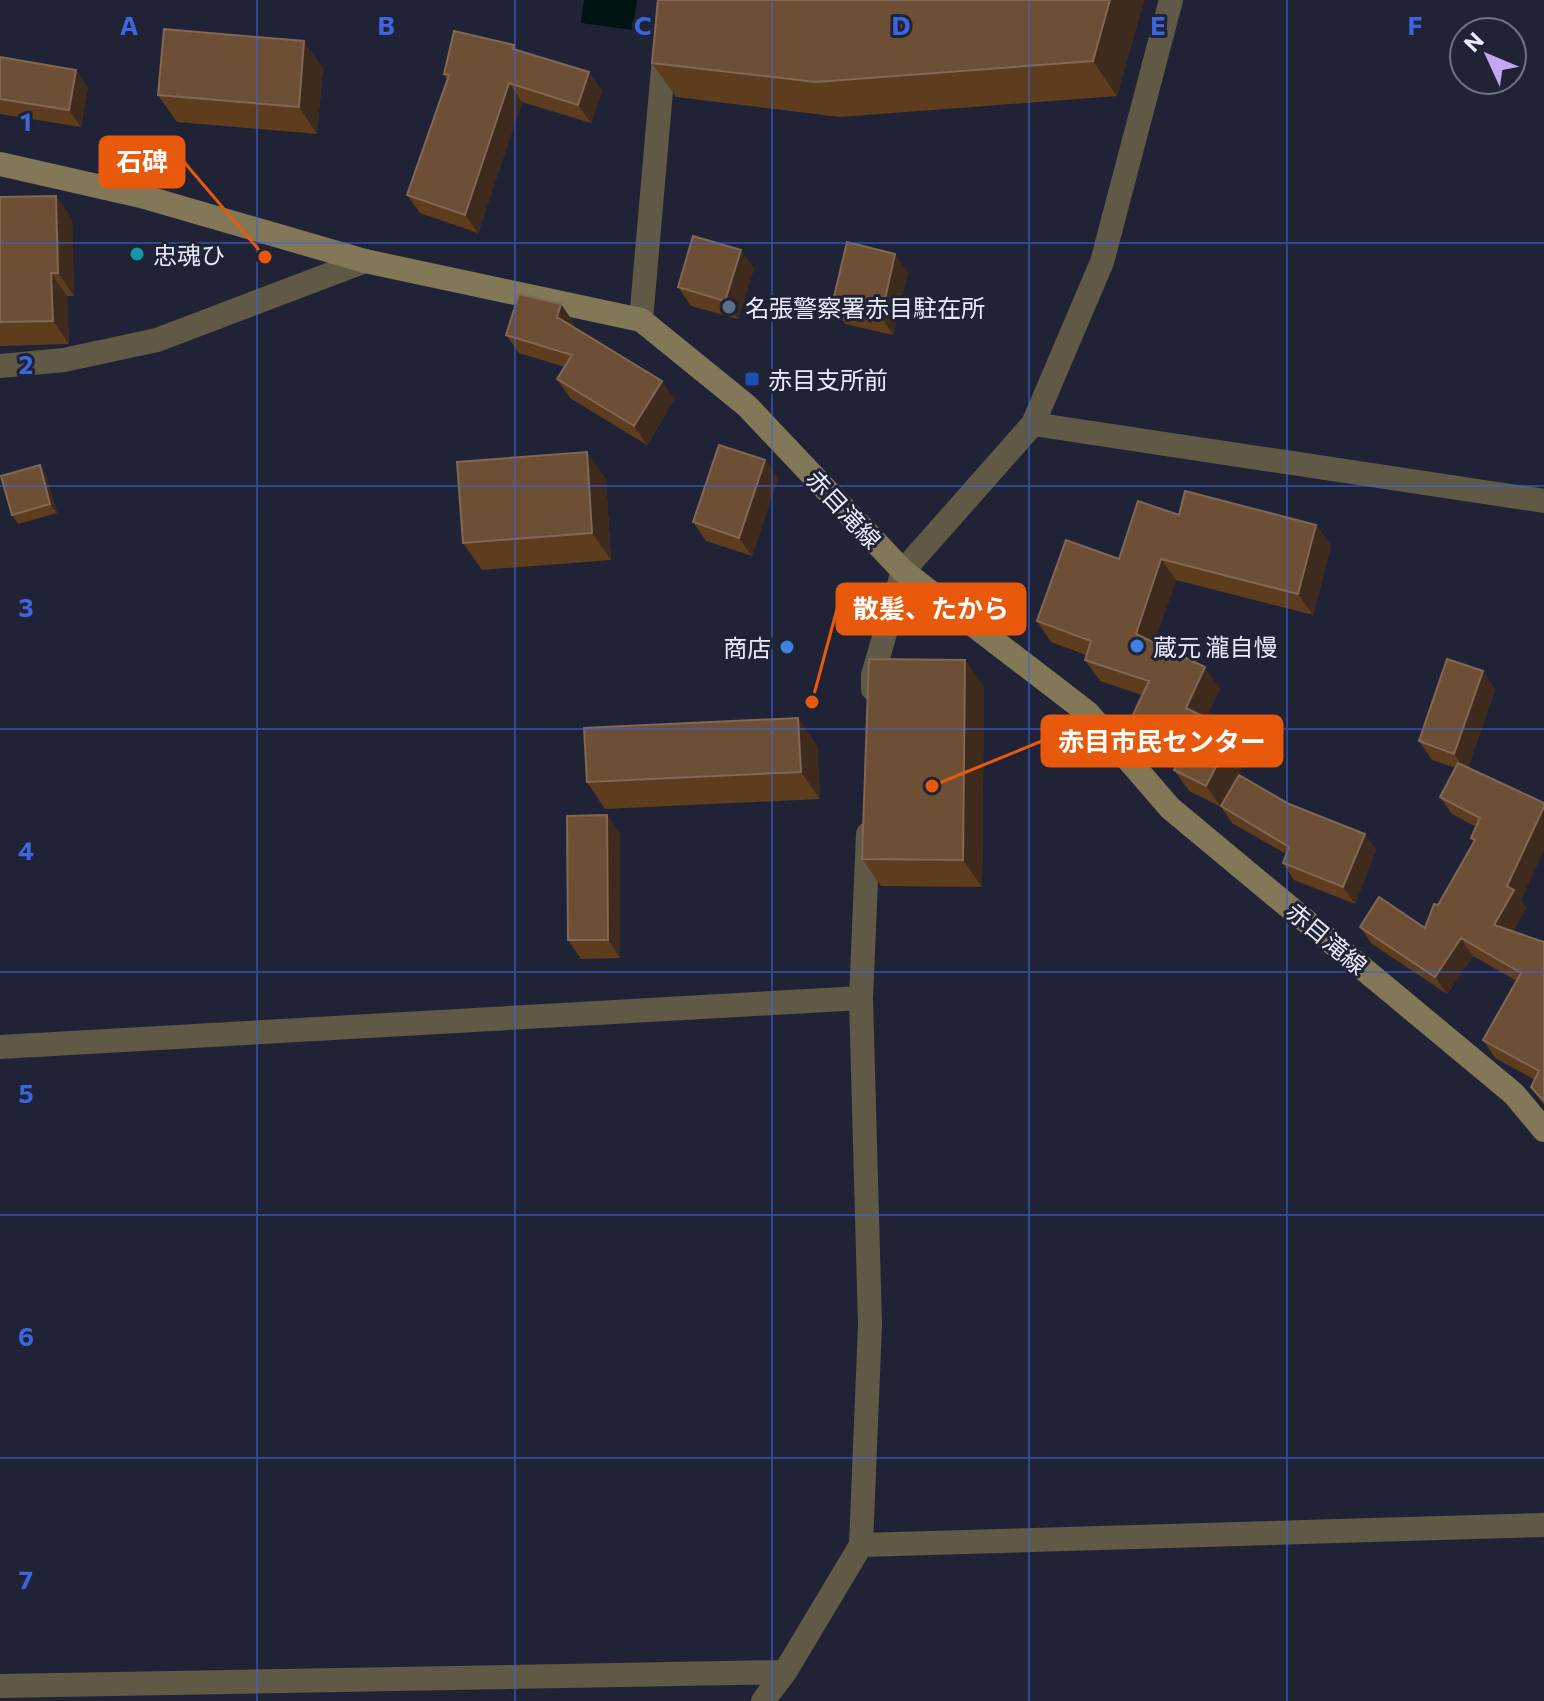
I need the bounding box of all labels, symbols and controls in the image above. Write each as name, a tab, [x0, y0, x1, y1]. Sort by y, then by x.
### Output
text: A	[120, 9, 139, 40]
text: B	[377, 9, 395, 40]
text: C	[634, 9, 652, 40]
text: D	[891, 9, 911, 40]
text: E	[1150, 9, 1166, 40]
text: F	[1407, 9, 1423, 40]
north arrow	[1448, 16, 1528, 96]
text: N	[1458, 26, 1489, 57]
text: 1	[20, 105, 32, 136]
callout: 石碑	[100, 137, 184, 187]
text: 石碑	[116, 145, 168, 176]
place label: 忠魂ひ	[153, 240, 225, 269]
marker: 忠魂ひ	[128, 245, 146, 263]
place label: 名張警察署赤目駐在所	[745, 293, 985, 322]
marker: 名張警察署赤目駐在所	[720, 298, 738, 316]
text: 2	[19, 348, 33, 379]
place label: 赤目支所前	[768, 365, 888, 394]
marker: 赤目支所前	[743, 370, 761, 388]
street label: 赤目滝線	[801, 464, 887, 554]
callout: 散髪、たから	[837, 584, 1025, 634]
text: 3	[18, 591, 34, 622]
text: 散髪、たから	[853, 592, 1009, 623]
place label: 蔵元 瀧自慢	[1153, 632, 1278, 661]
place label: 商店	[723, 633, 771, 662]
marker: 蔵元 瀧自慢	[1128, 637, 1146, 655]
marker: 商店	[778, 638, 796, 656]
callout: 赤目市民センター	[1042, 716, 1282, 766]
text: 赤目市民センター	[1058, 725, 1266, 756]
text: 4	[18, 834, 34, 865]
street label: 赤目滝線	[1281, 896, 1373, 980]
text: 5	[18, 1077, 34, 1108]
text: 6	[18, 1320, 34, 1351]
text: 7	[19, 1563, 33, 1594]

